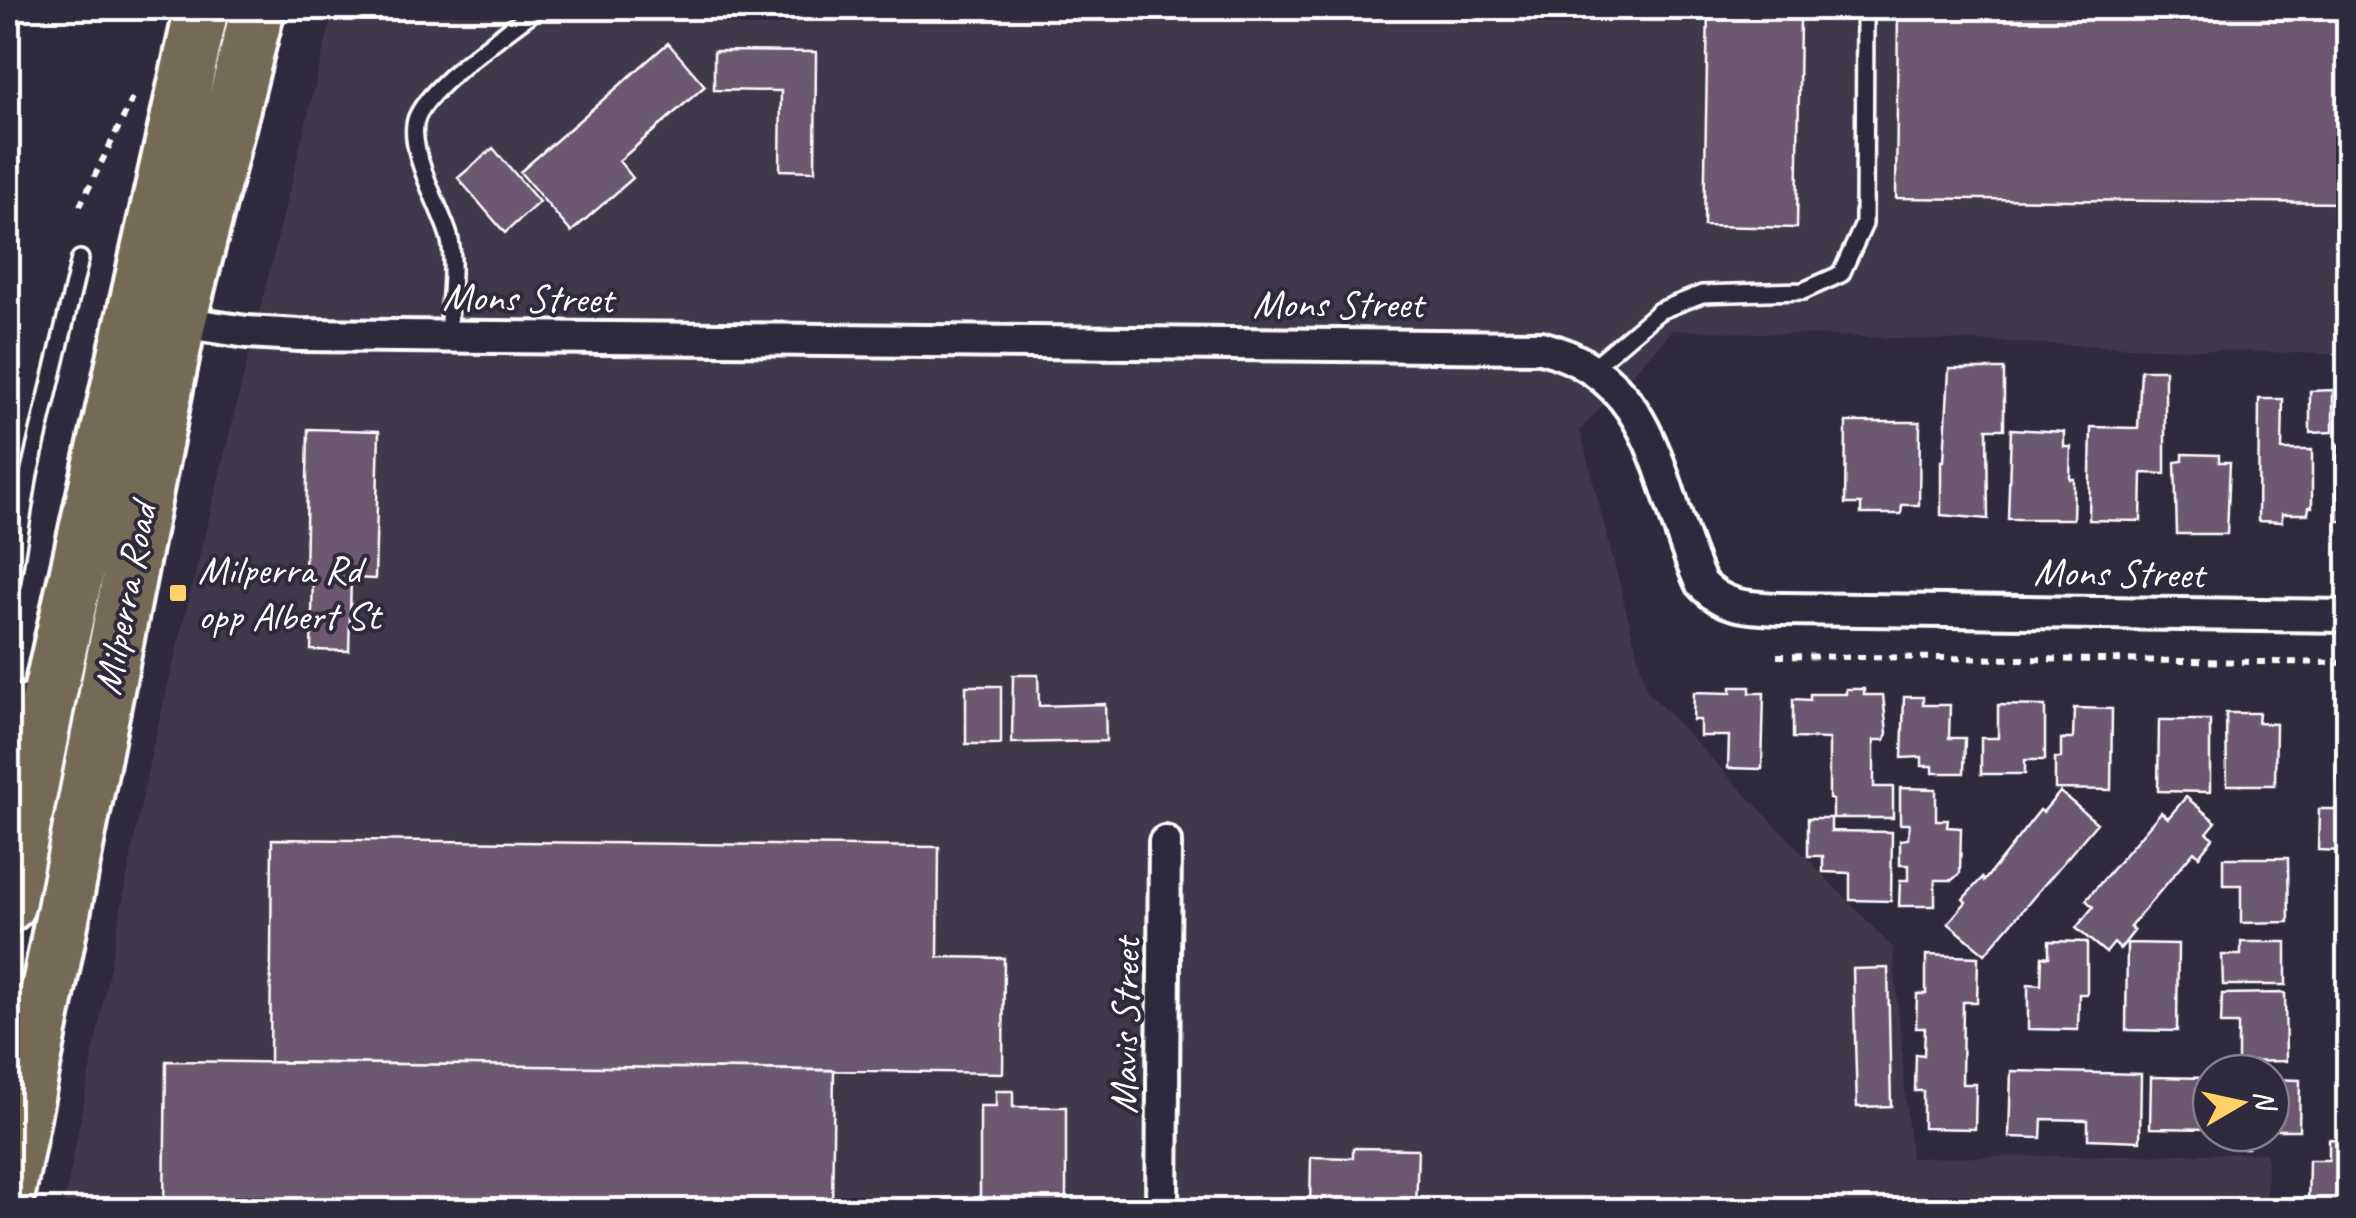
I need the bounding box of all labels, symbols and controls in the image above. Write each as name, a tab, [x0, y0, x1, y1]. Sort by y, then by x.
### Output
street label: Mons Street	[442, 272, 617, 325]
street label: Mons Street	[1253, 279, 1427, 329]
street label: Milperra Road	[82, 493, 169, 699]
place label: Milperra Rd opp Albert St	[198, 545, 384, 641]
street label: Mons Street	[2033, 547, 2208, 600]
marker: Milperra Rd opp Albert St	[167, 582, 189, 604]
street label: Mavis Street	[1098, 934, 1152, 1114]
north arrow	[2191, 1053, 2291, 1153]
text: N	[2247, 1088, 2285, 1115]

